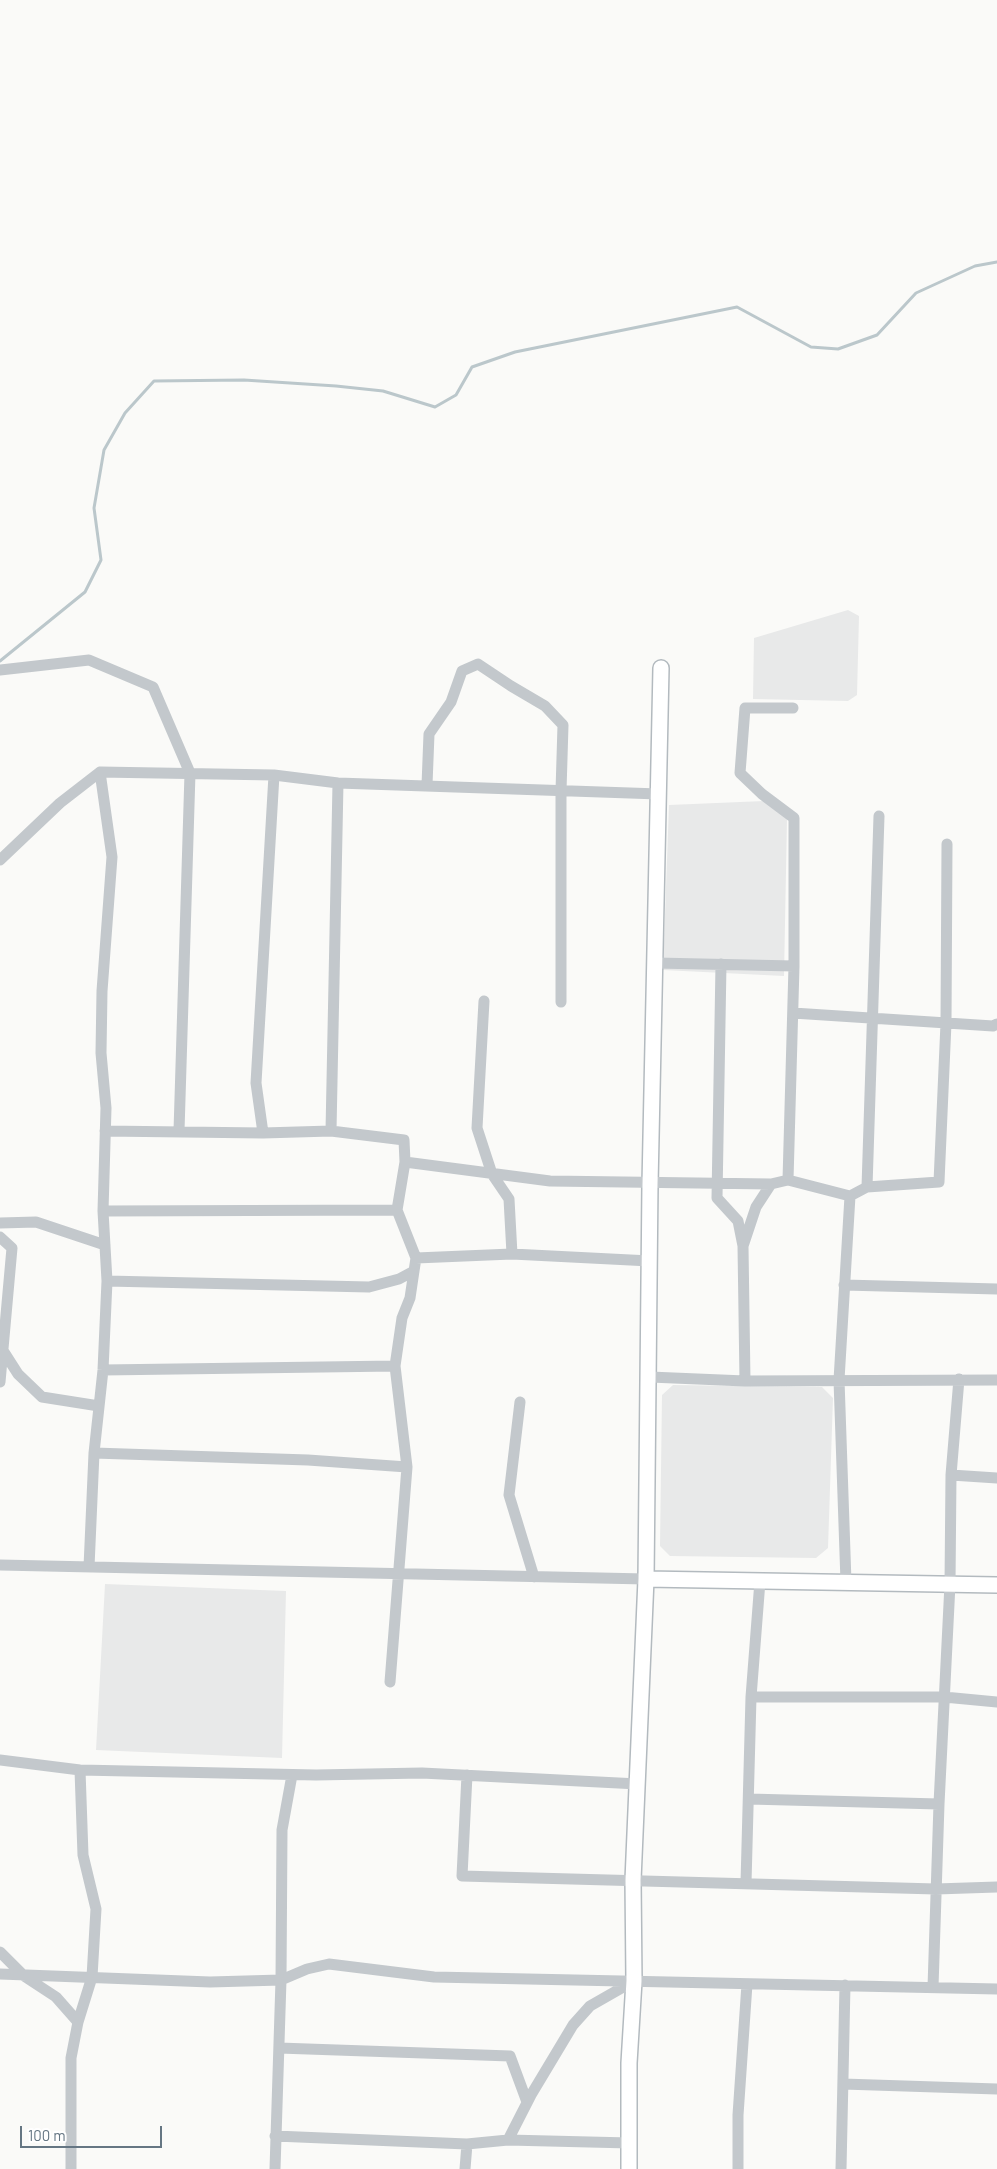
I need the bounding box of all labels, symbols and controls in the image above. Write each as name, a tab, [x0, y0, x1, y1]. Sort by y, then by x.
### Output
scale bar	[22, 2116, 165, 2148]
text: 100 m	[28, 2126, 66, 2144]

